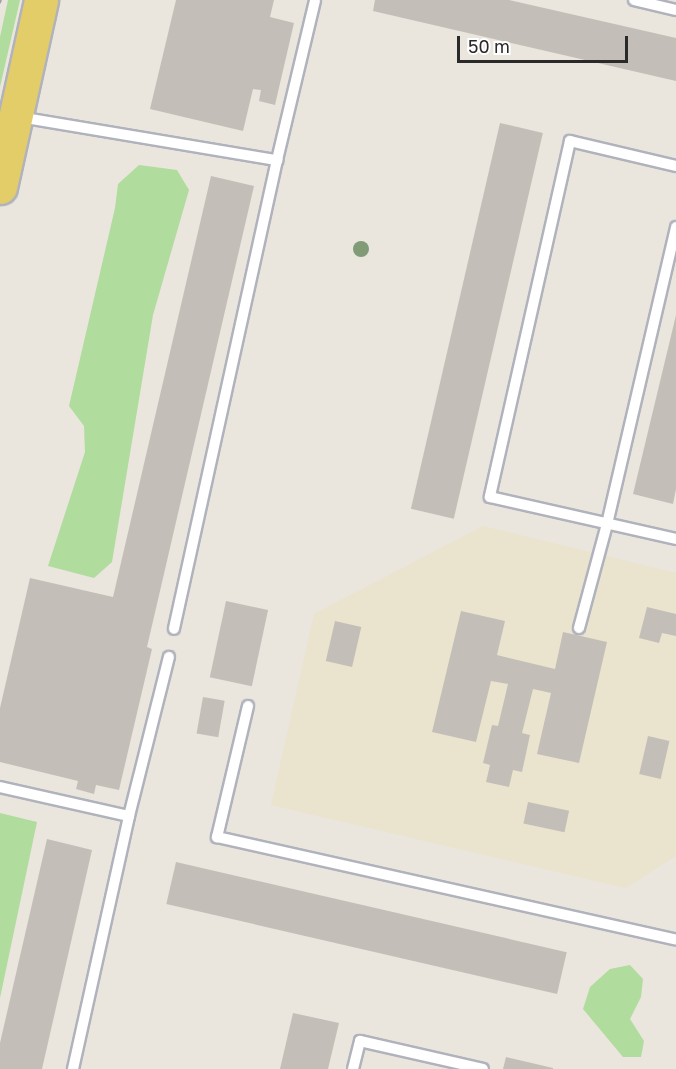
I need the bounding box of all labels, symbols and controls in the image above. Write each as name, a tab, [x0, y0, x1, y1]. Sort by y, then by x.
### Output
scale bar	[460, 24, 631, 62]
text: 50 m	[468, 35, 510, 57]

